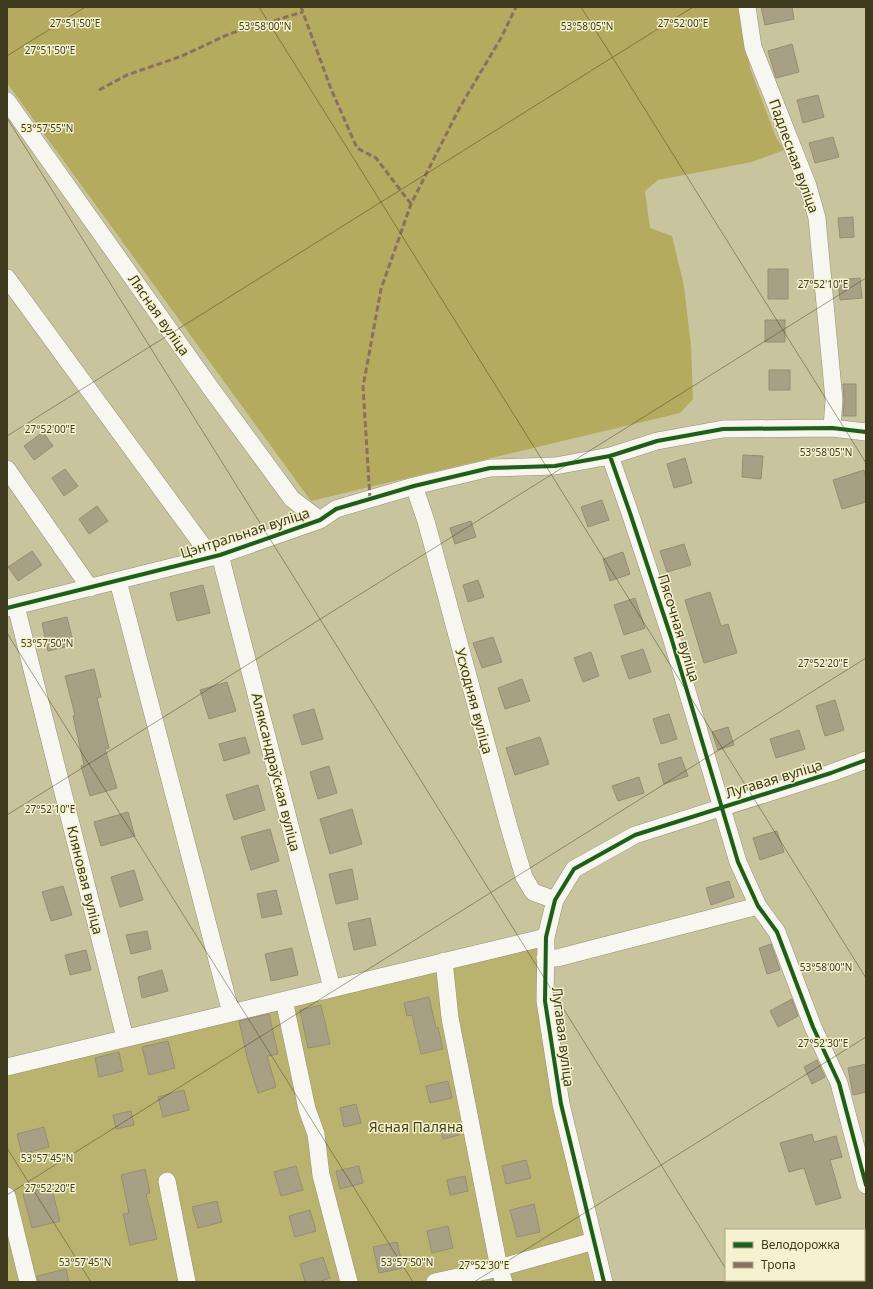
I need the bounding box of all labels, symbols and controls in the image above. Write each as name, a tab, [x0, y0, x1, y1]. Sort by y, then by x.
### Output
text: 27°51'50"E	[50, 16, 100, 30]
text: 27°52'00"E	[658, 16, 708, 30]
text: 53°58'00"N	[239, 19, 291, 33]
text: 53°58'05"N	[561, 19, 613, 33]
text: 27°51'50"E	[25, 43, 75, 57]
street label: Падлесная вуліца	[765, 96, 824, 216]
text: 53°57'55"N	[21, 121, 73, 135]
street label: Лясная вуліца	[124, 270, 194, 359]
text: 27°52'10"E	[798, 277, 848, 291]
text: 27°52'00"E	[25, 422, 75, 436]
text: 53°58'05"N	[800, 445, 852, 459]
street label: Цэнтральная вуліца	[178, 503, 312, 562]
street label: Пясочная вуліца	[654, 572, 705, 684]
text: 53°57'50"N	[21, 636, 73, 650]
street label: Усходняя вуліца	[451, 646, 498, 756]
text: 27°52'20"E	[798, 656, 848, 670]
street label: Аляксандраўская вуліца	[248, 691, 305, 853]
street label: Лугавая вуліца	[723, 755, 825, 802]
text: 27°52'10"E	[25, 802, 75, 816]
street label: Кляновая вуліца	[63, 823, 108, 936]
text: 53°58'00"N	[800, 960, 852, 974]
street label: Лугавая вуліца	[548, 986, 579, 1088]
text: 27°52'30"E	[798, 1036, 848, 1050]
park label: Ясная Паляна	[369, 1117, 463, 1136]
text: 53°57'45"N	[21, 1151, 73, 1165]
text: 27°52'20"E	[25, 1181, 75, 1195]
legend	[725, 1229, 865, 1281]
text: Велодорожка	[761, 1236, 840, 1253]
text: 53°57'45"N	[59, 1255, 111, 1269]
text: 53°57'50"N	[381, 1255, 433, 1269]
text: Тропа	[761, 1256, 796, 1273]
text: 27°52'30"E	[459, 1258, 509, 1272]

